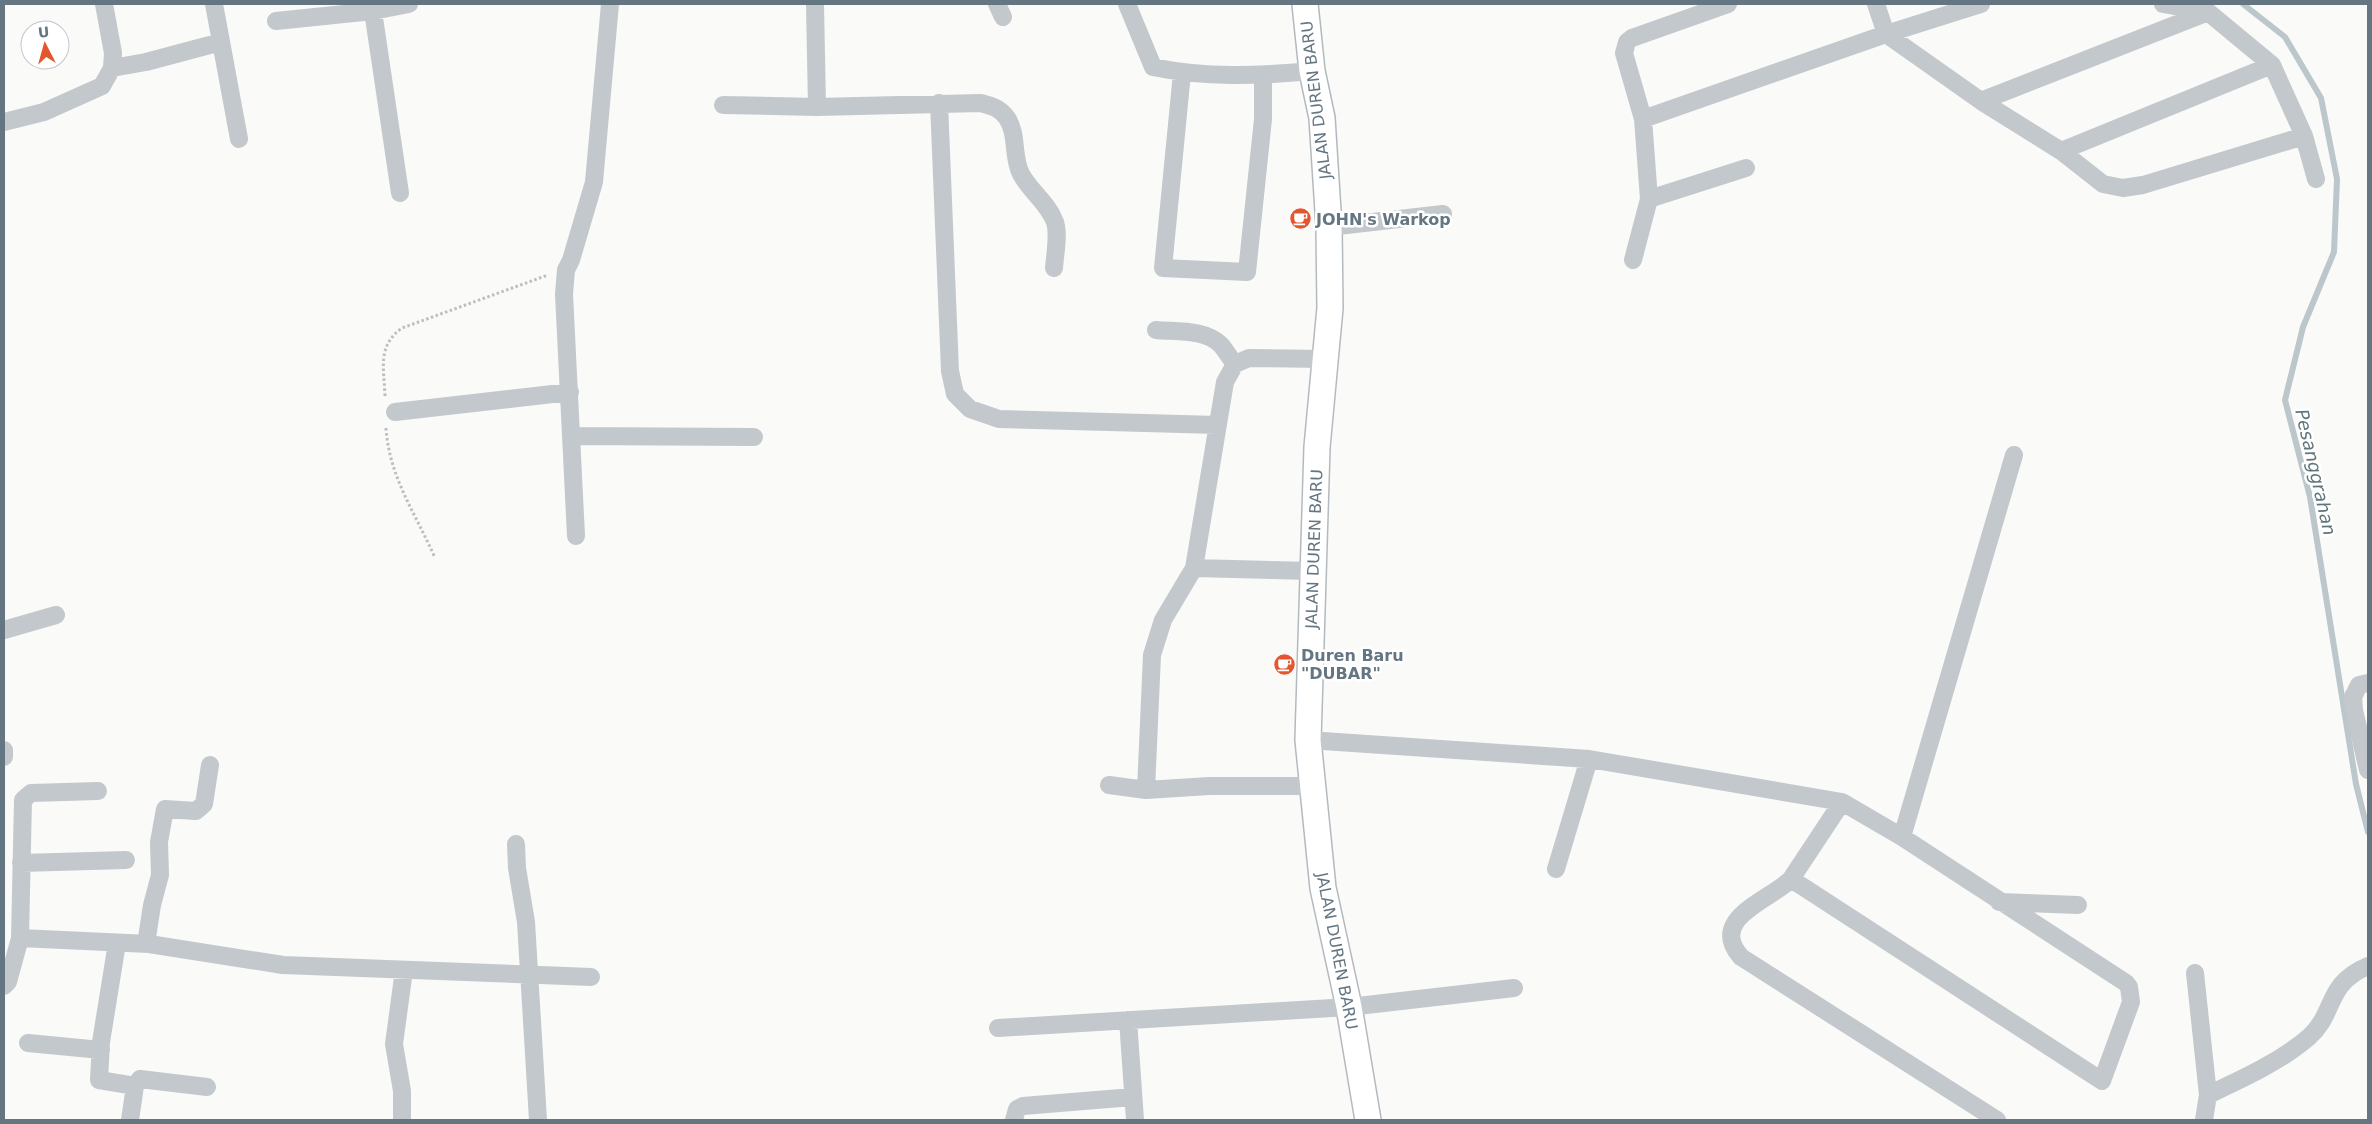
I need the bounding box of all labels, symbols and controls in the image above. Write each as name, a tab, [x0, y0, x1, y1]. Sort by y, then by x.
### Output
north arrow	[20, 20, 70, 70]
street label: JALAN DUREN BARU	[1297, 20, 1335, 181]
text: U	[37, 24, 50, 41]
cafe icon: JOHN's Warkop	[1288, 207, 1312, 231]
place label: JOHN's Warkop	[1315, 210, 1451, 229]
water label: Pesanggrahan	[2291, 407, 2341, 537]
street label: JALAN DUREN BARU	[1302, 469, 1326, 630]
place label: Duren Baru "DUBAR"	[1301, 646, 1404, 683]
cafe icon: Duren Baru "DUBAR"	[1273, 652, 1297, 676]
street label: JALAN DUREN BARU	[1312, 870, 1362, 1031]

